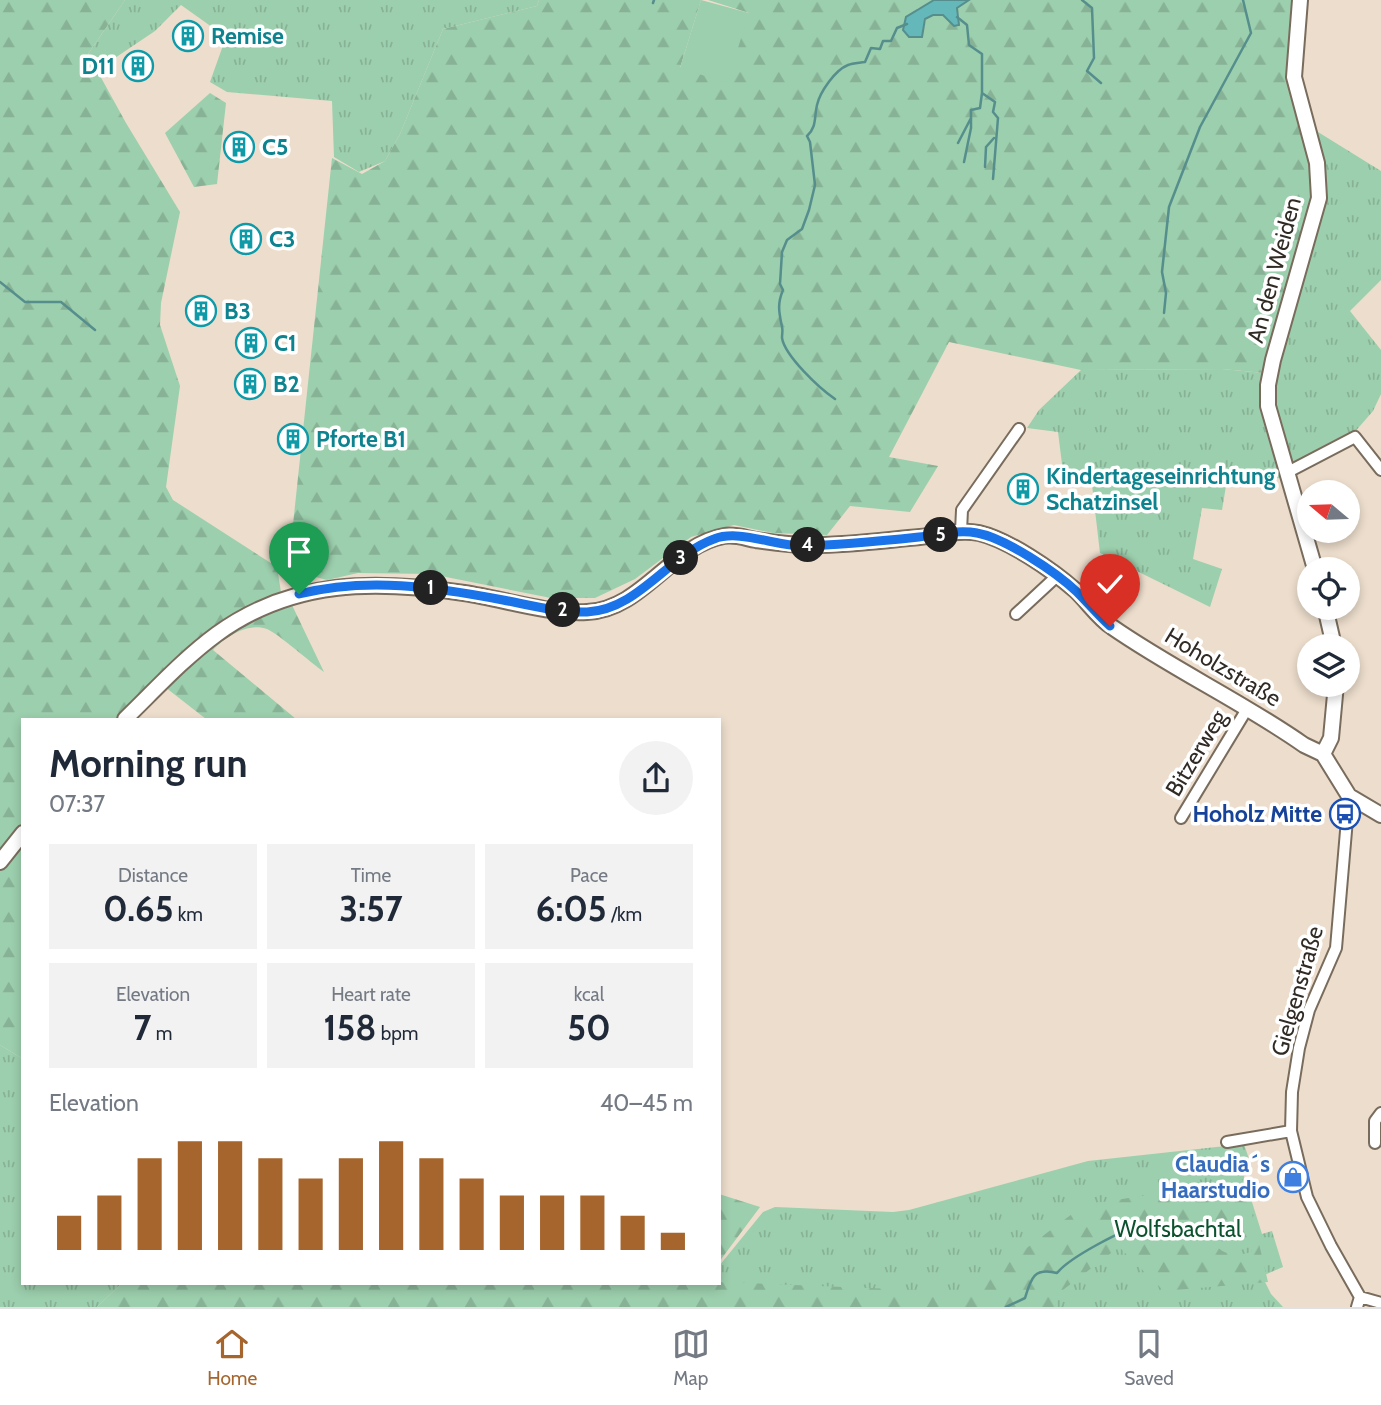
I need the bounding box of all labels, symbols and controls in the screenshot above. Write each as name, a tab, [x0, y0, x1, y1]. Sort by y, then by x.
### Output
building icon: Remise	[171, 19, 205, 53]
place label: Remise	[211, 22, 284, 50]
building icon: D11	[121, 49, 155, 83]
place label: D11	[81, 52, 115, 80]
building icon: C5	[222, 130, 256, 164]
place label: C5	[262, 133, 288, 161]
street label: An den Weiden	[1241, 194, 1307, 346]
building icon: C3	[229, 222, 263, 256]
place label: C3	[269, 225, 295, 253]
building icon: B3	[184, 294, 218, 328]
place label: B3	[224, 297, 251, 325]
building icon: C1	[234, 326, 268, 360]
place label: C1	[274, 329, 297, 357]
building icon: B2	[233, 367, 267, 401]
place label: B2	[273, 370, 300, 398]
building icon: Pforte B1	[276, 422, 310, 456]
place label: Pforte B1	[316, 425, 406, 453]
place label: Kindertageseinrichtung Schatzinsel	[1046, 462, 1276, 516]
building icon: Kindertageseinrichtung Schatzinsel	[1006, 472, 1040, 506]
north arrow	[1297, 480, 1360, 542]
map controls	[1297, 480, 1360, 697]
pin: 5	[923, 518, 958, 552]
pin	[269, 522, 329, 594]
text: 5	[935, 523, 946, 546]
pin: 4	[790, 528, 826, 562]
icon: arrive	[280, 533, 318, 571]
text: 4	[802, 533, 813, 556]
pin: 3	[664, 540, 698, 576]
text: 3	[675, 546, 686, 569]
pin	[1080, 554, 1140, 626]
button: locate	[1297, 557, 1360, 620]
icon: check	[1091, 565, 1129, 603]
pin: 1	[414, 570, 448, 606]
text: 1	[427, 576, 434, 599]
pin: 2	[546, 592, 580, 628]
text: 2	[557, 598, 568, 621]
street label: Hoholzstraße	[1160, 621, 1286, 713]
button: layers	[1297, 634, 1360, 697]
street label: Bitzerweg	[1159, 704, 1233, 801]
text: Morning run	[49, 740, 248, 787]
button: share	[619, 741, 693, 815]
text: 07:37	[49, 790, 105, 818]
bus stop icon: Hoholz Mitte	[1328, 797, 1362, 831]
place label: Hoholz Mitte	[1192, 800, 1322, 828]
text: Distance	[118, 864, 188, 887]
text: Time	[351, 864, 391, 887]
text: Pace	[570, 864, 608, 887]
text: 0.65	[103, 887, 174, 930]
text: 3:57	[339, 887, 403, 930]
text: 6:05	[536, 887, 607, 930]
text: km	[174, 903, 203, 926]
text: /km	[607, 903, 642, 926]
street label: Gielgenstraße	[1265, 923, 1329, 1059]
text: Elevation	[116, 983, 190, 1006]
text: Heart rate	[331, 983, 411, 1006]
text: kcal	[574, 983, 604, 1006]
text: 7	[134, 1006, 151, 1049]
text: 158	[324, 1006, 376, 1049]
text: 50	[567, 1006, 611, 1049]
text: m	[151, 1022, 172, 1045]
text: bpm	[376, 1022, 418, 1045]
text: Elevation	[49, 1089, 139, 1117]
text: 40–45 m	[600, 1089, 693, 1117]
place label: Claudia´s Haarstudio	[1161, 1150, 1270, 1204]
shop icon: Claudia´s Haarstudio	[1276, 1160, 1310, 1194]
park label: Wolfsbachtal	[1115, 1215, 1242, 1243]
tab: Home	[207, 1325, 257, 1390]
tab: Map	[672, 1325, 710, 1390]
tab: Saved	[1124, 1325, 1174, 1390]

